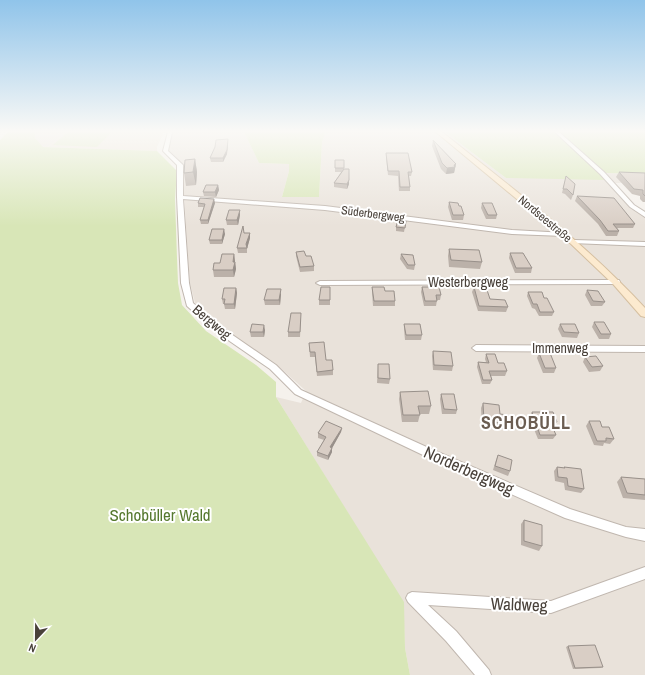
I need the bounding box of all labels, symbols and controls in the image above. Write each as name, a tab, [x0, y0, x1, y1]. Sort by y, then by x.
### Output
street label: Nordseestraße	[515, 192, 575, 246]
street label: Süderbergweg	[340, 202, 406, 226]
street label: Westerbergweg	[428, 273, 509, 291]
street label: Bergweg	[189, 301, 236, 344]
street label: Immenweg	[532, 339, 589, 357]
district label: SCHOBÜLL	[481, 410, 571, 435]
street label: Norderbergweg	[420, 440, 518, 500]
park label: Schobüller Wald	[110, 503, 210, 526]
street label: Waldweg	[490, 592, 548, 616]
north arrow	[16, 619, 56, 659]
text: N	[27, 641, 38, 656]

